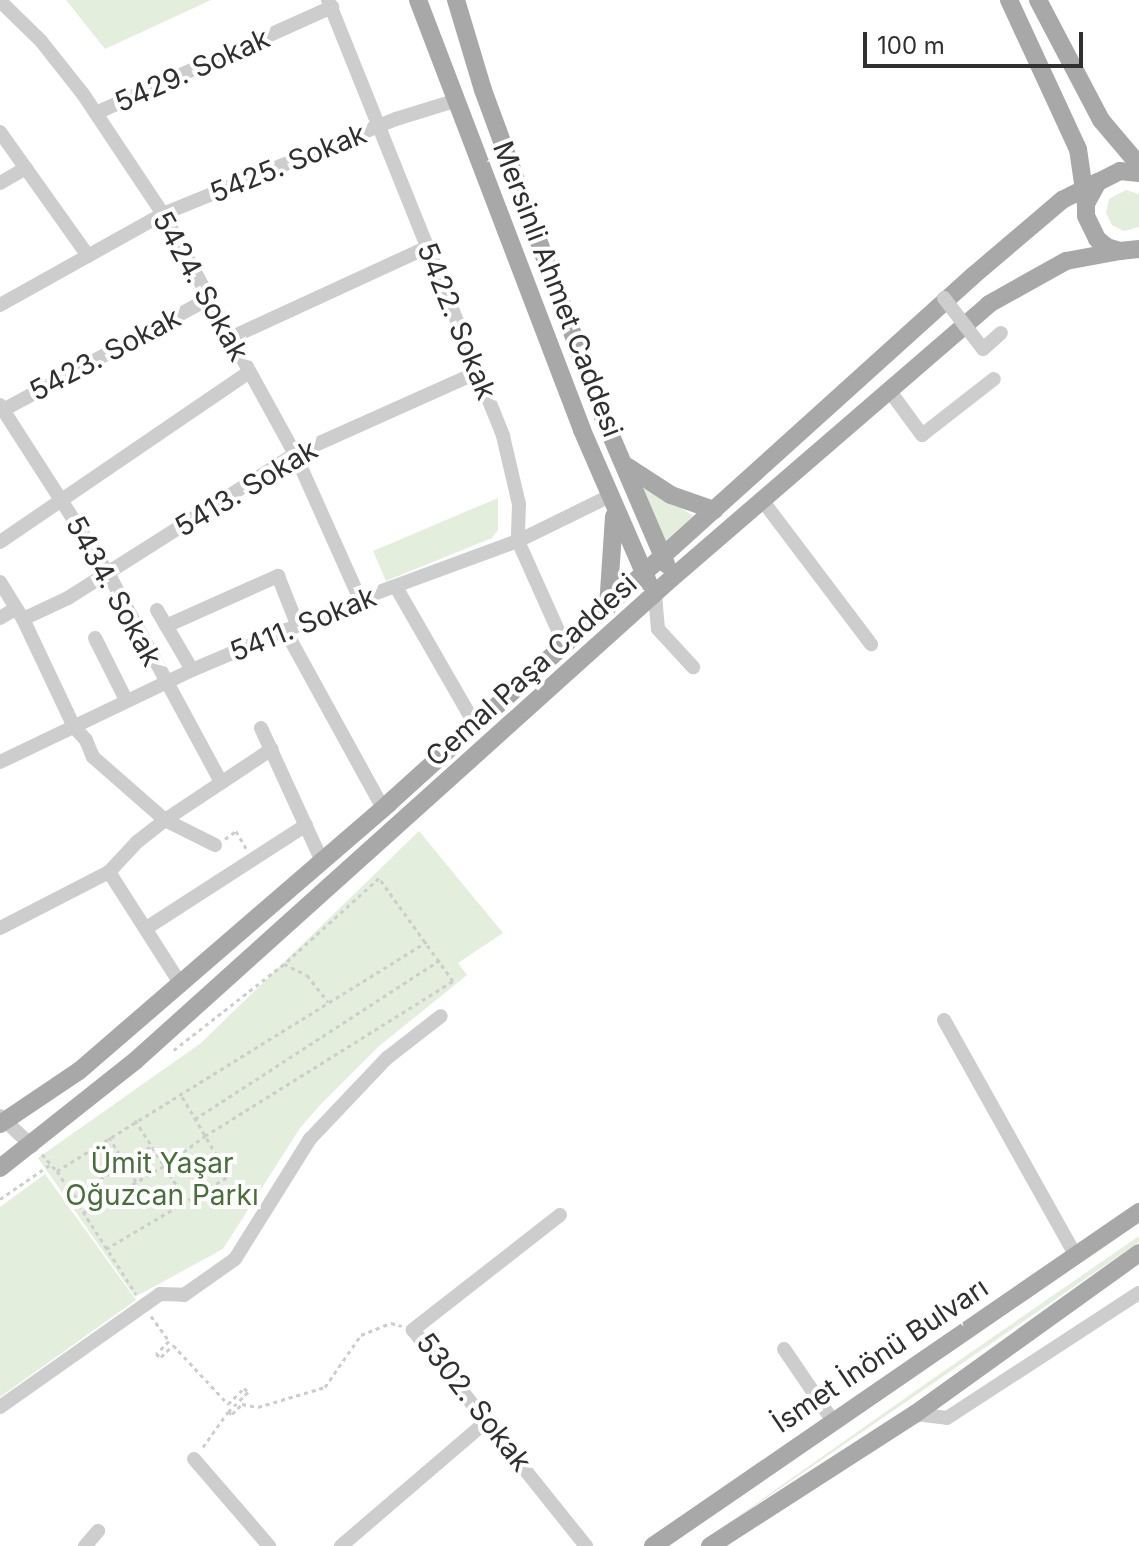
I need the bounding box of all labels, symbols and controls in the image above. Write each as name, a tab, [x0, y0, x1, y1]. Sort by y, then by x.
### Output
scale bar	[867, 16, 1087, 66]
street label: 5429. Sokak	[109, 21, 275, 119]
text: 100 m	[877, 31, 945, 60]
street label: 5425. Sokak	[205, 116, 371, 210]
street label: Mersinli Ahmet Caddesi	[486, 136, 630, 442]
street label: 5424. Sokak	[146, 205, 256, 367]
street label: 5422. Sokak	[410, 238, 504, 404]
street label: 5423. Sokak	[24, 300, 186, 408]
street label: 5413. Sokak	[169, 432, 323, 544]
street label: 5434. Sokak	[59, 510, 169, 672]
street label: Cemal Paşa Caddesi	[419, 567, 643, 773]
street label: 5411. Sokak	[225, 579, 381, 669]
park label: Ümit Yaşar Oğuzcan Parkı	[65, 1146, 259, 1212]
street label: İsmet İnönü Bulvarı	[766, 1270, 994, 1440]
street label: 5302. Sokak	[410, 1326, 538, 1478]

